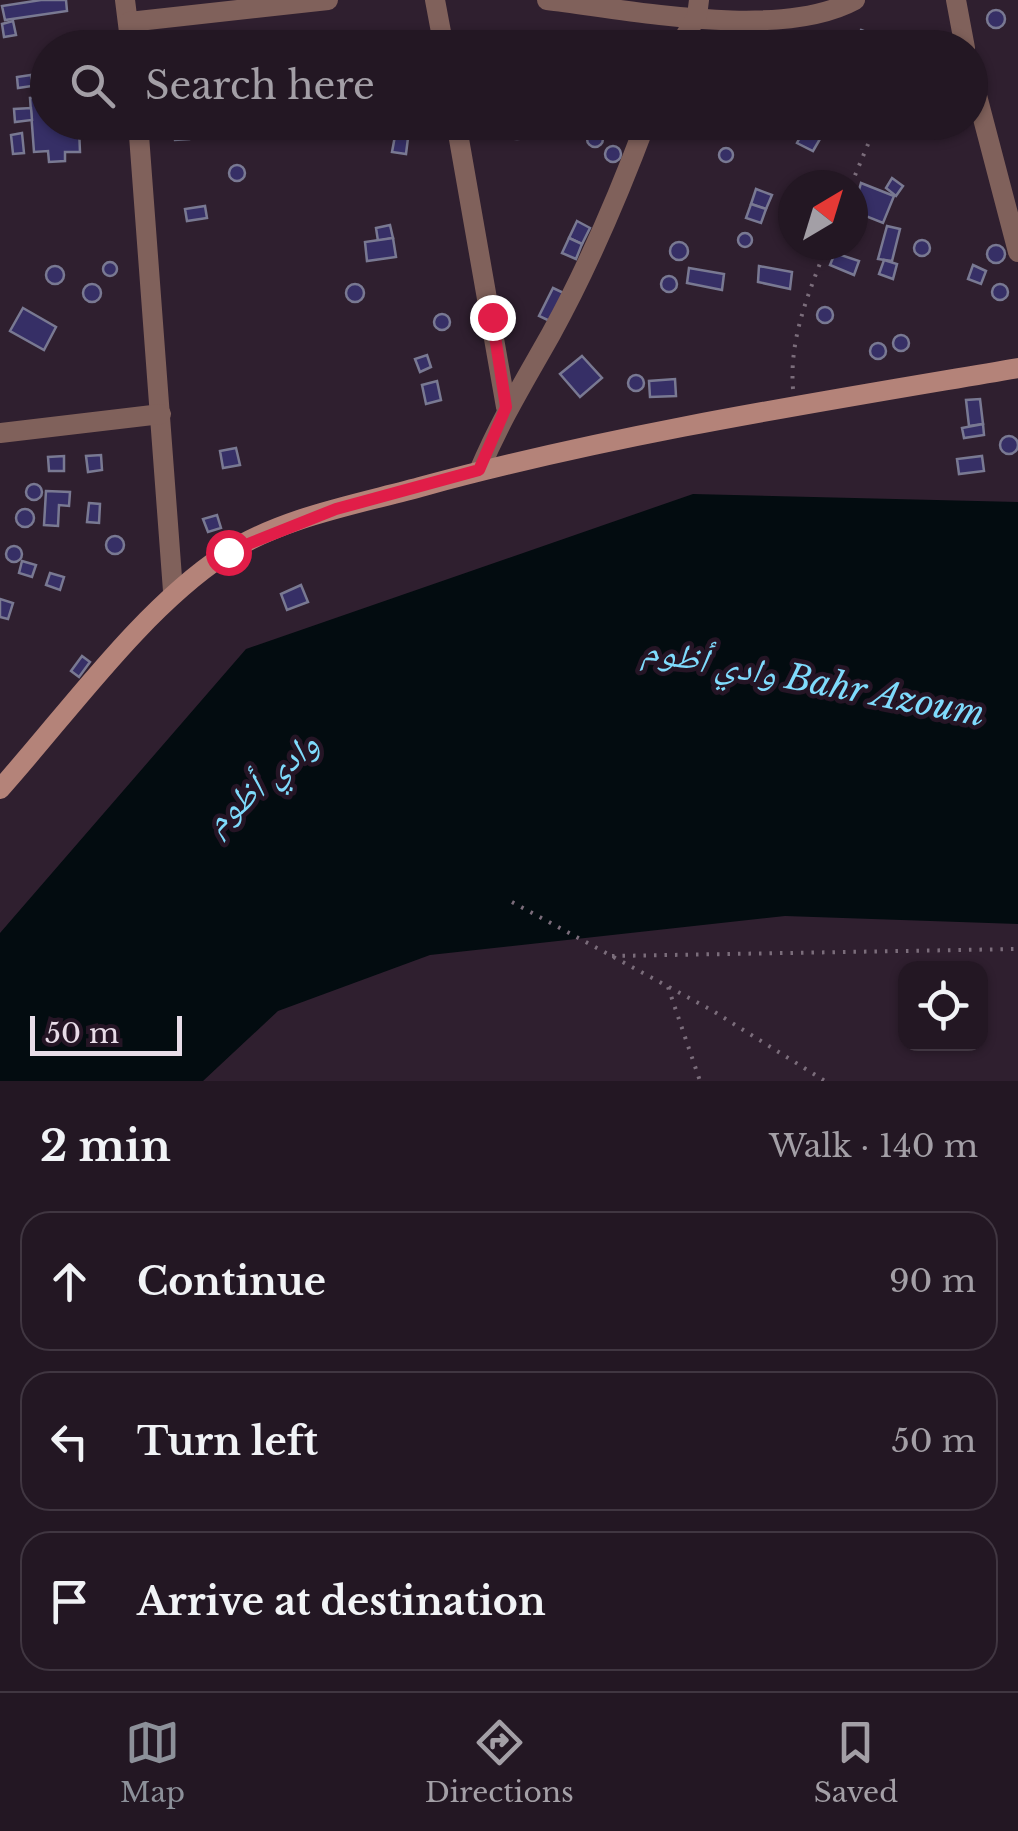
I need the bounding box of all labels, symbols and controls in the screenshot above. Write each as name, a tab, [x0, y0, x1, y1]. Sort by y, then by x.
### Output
search box	[30, 30, 988, 140]
icon: search	[65, 58, 120, 113]
text: Search here	[145, 62, 375, 109]
north arrow	[778, 170, 868, 260]
route end	[470, 295, 516, 341]
route start	[206, 530, 252, 576]
water label: وادي أظوم Bahr Azoum	[638, 627, 988, 742]
water label: وادي أظوم	[195, 722, 331, 847]
map controls	[898, 961, 988, 1051]
button: locate	[898, 961, 988, 1051]
scale bar	[30, 1011, 182, 1056]
text: 50 m	[45, 1016, 119, 1051]
text: 2 min	[40, 1120, 171, 1172]
text: Walk · 140 m	[769, 1126, 978, 1166]
icon: ahead	[42, 1254, 97, 1309]
text: Continue	[137, 1258, 326, 1305]
text: 90 m	[889, 1261, 976, 1301]
icon: left	[42, 1414, 97, 1469]
text: Turn left	[137, 1418, 318, 1465]
text: 50 m	[891, 1421, 976, 1461]
icon: arrive	[42, 1574, 97, 1629]
text: Arrive at destination	[137, 1578, 546, 1625]
tab: Map	[120, 1715, 185, 1810]
tab: Directions	[425, 1715, 574, 1810]
tab: Saved	[814, 1715, 898, 1810]

